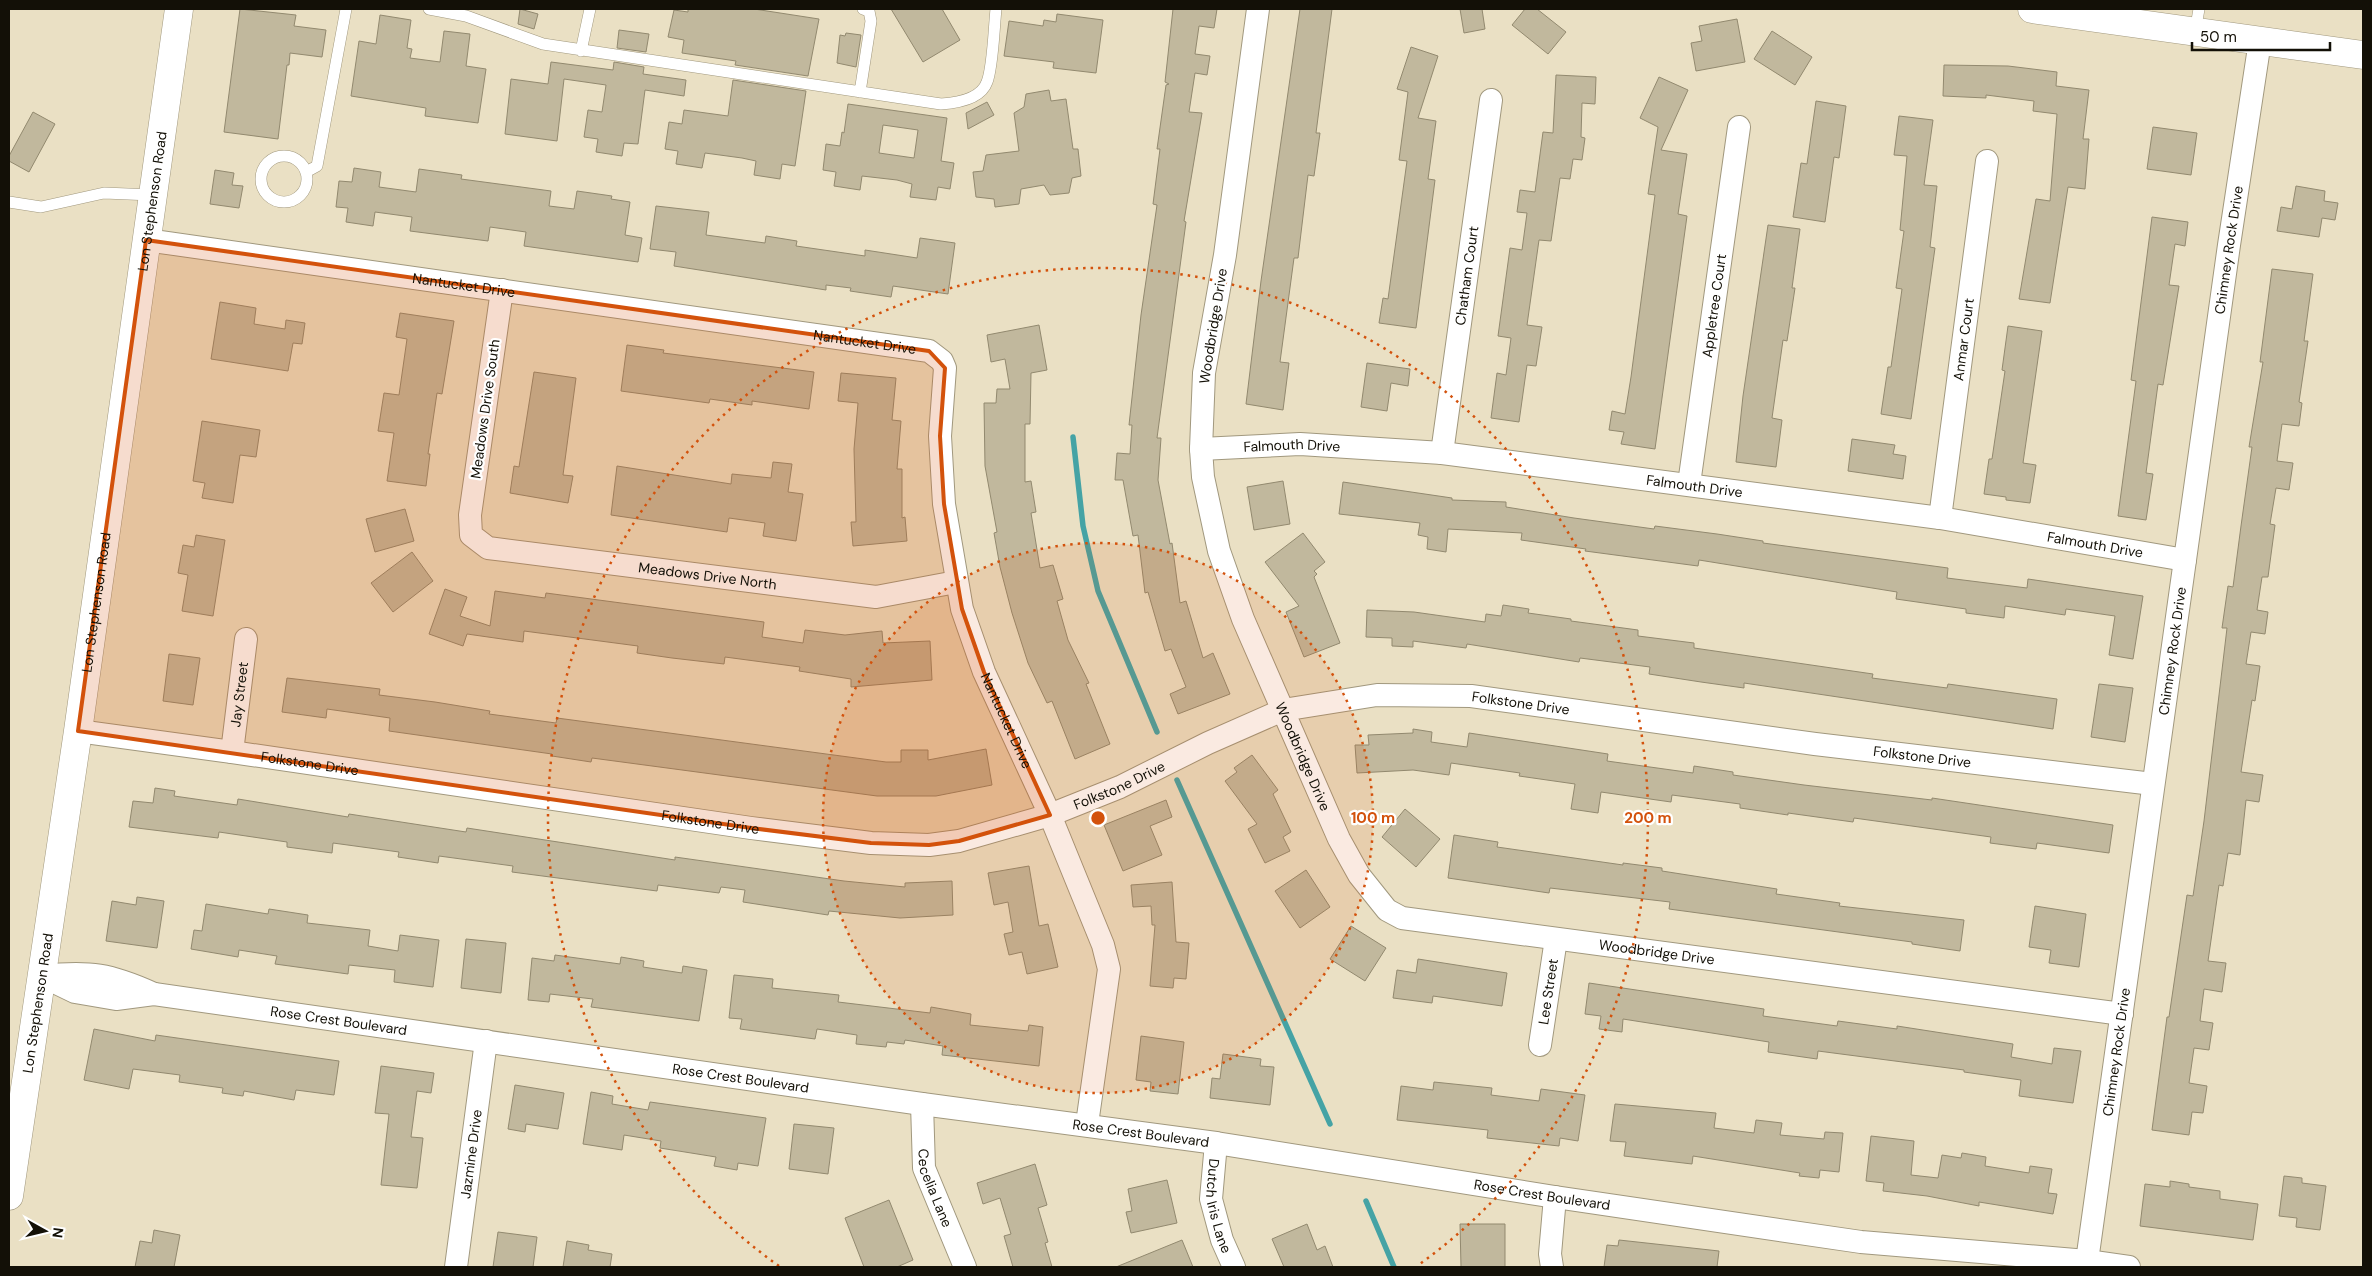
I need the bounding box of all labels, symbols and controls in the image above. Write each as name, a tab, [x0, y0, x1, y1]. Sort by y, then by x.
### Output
scale bar	[2192, 20, 2330, 52]
text: 50 m	[2200, 27, 2237, 47]
street label: Lon Stephenson Road	[133, 130, 171, 272]
street label: Chimney Rock Drive	[2210, 184, 2247, 315]
street label: Chatham Court	[1451, 225, 1482, 326]
street label: Appletree Court	[1698, 253, 1730, 359]
street label: Woodbridge Drive	[1195, 267, 1231, 385]
street label: Nantucket Drive	[411, 269, 516, 301]
street label: Anmar Court	[1949, 297, 1978, 382]
street label: Nantucket Drive	[812, 326, 917, 358]
street label: Meadows Drive South	[466, 338, 504, 480]
street label: Falmouth Drive	[1243, 435, 1341, 456]
street label: Falmouth Drive	[1645, 471, 1744, 501]
street label: Falmouth Drive	[2046, 528, 2145, 562]
street label: Lon Stephenson Road	[77, 531, 115, 673]
street label: Meadows Drive North	[637, 558, 778, 593]
street label: Chimney Rock Drive	[2154, 586, 2190, 716]
street label: Jay Street	[226, 661, 252, 728]
street label: Nantucket Drive	[977, 670, 1036, 772]
street label: Folkstone Drive	[1471, 687, 1571, 719]
street label: Woodbridge Drive	[1271, 699, 1335, 814]
street label: Folkstone Drive	[1872, 742, 1972, 771]
street label: Folkstone Drive	[260, 747, 360, 779]
street label: Folkstone Drive	[1071, 757, 1168, 814]
street label: Folkstone Drive	[660, 806, 760, 838]
text: 100 m	[1351, 808, 1395, 828]
text: 200 m	[1624, 808, 1672, 828]
centre of rings	[1089, 809, 1107, 827]
street label: Lon Stephenson Road	[18, 932, 57, 1074]
street label: Woodbridge Drive	[1598, 935, 1716, 969]
street label: Lee Street	[1534, 957, 1562, 1026]
street label: Chimney Rock Drive	[2098, 987, 2134, 1117]
street label: Rose Crest Boulevard	[269, 1002, 408, 1039]
street label: Rose Crest Boulevard	[671, 1059, 810, 1097]
street label: Jazmine Drive	[456, 1108, 486, 1200]
street label: Rose Crest Boulevard	[1071, 1115, 1210, 1151]
street label: Cecelia Lane	[914, 1148, 957, 1230]
street label: Dutch Iris Lane	[1202, 1158, 1236, 1256]
street label: Rose Crest Boulevard	[1473, 1175, 1612, 1214]
north arrow	[20, 1206, 70, 1256]
text: N	[48, 1226, 67, 1239]

